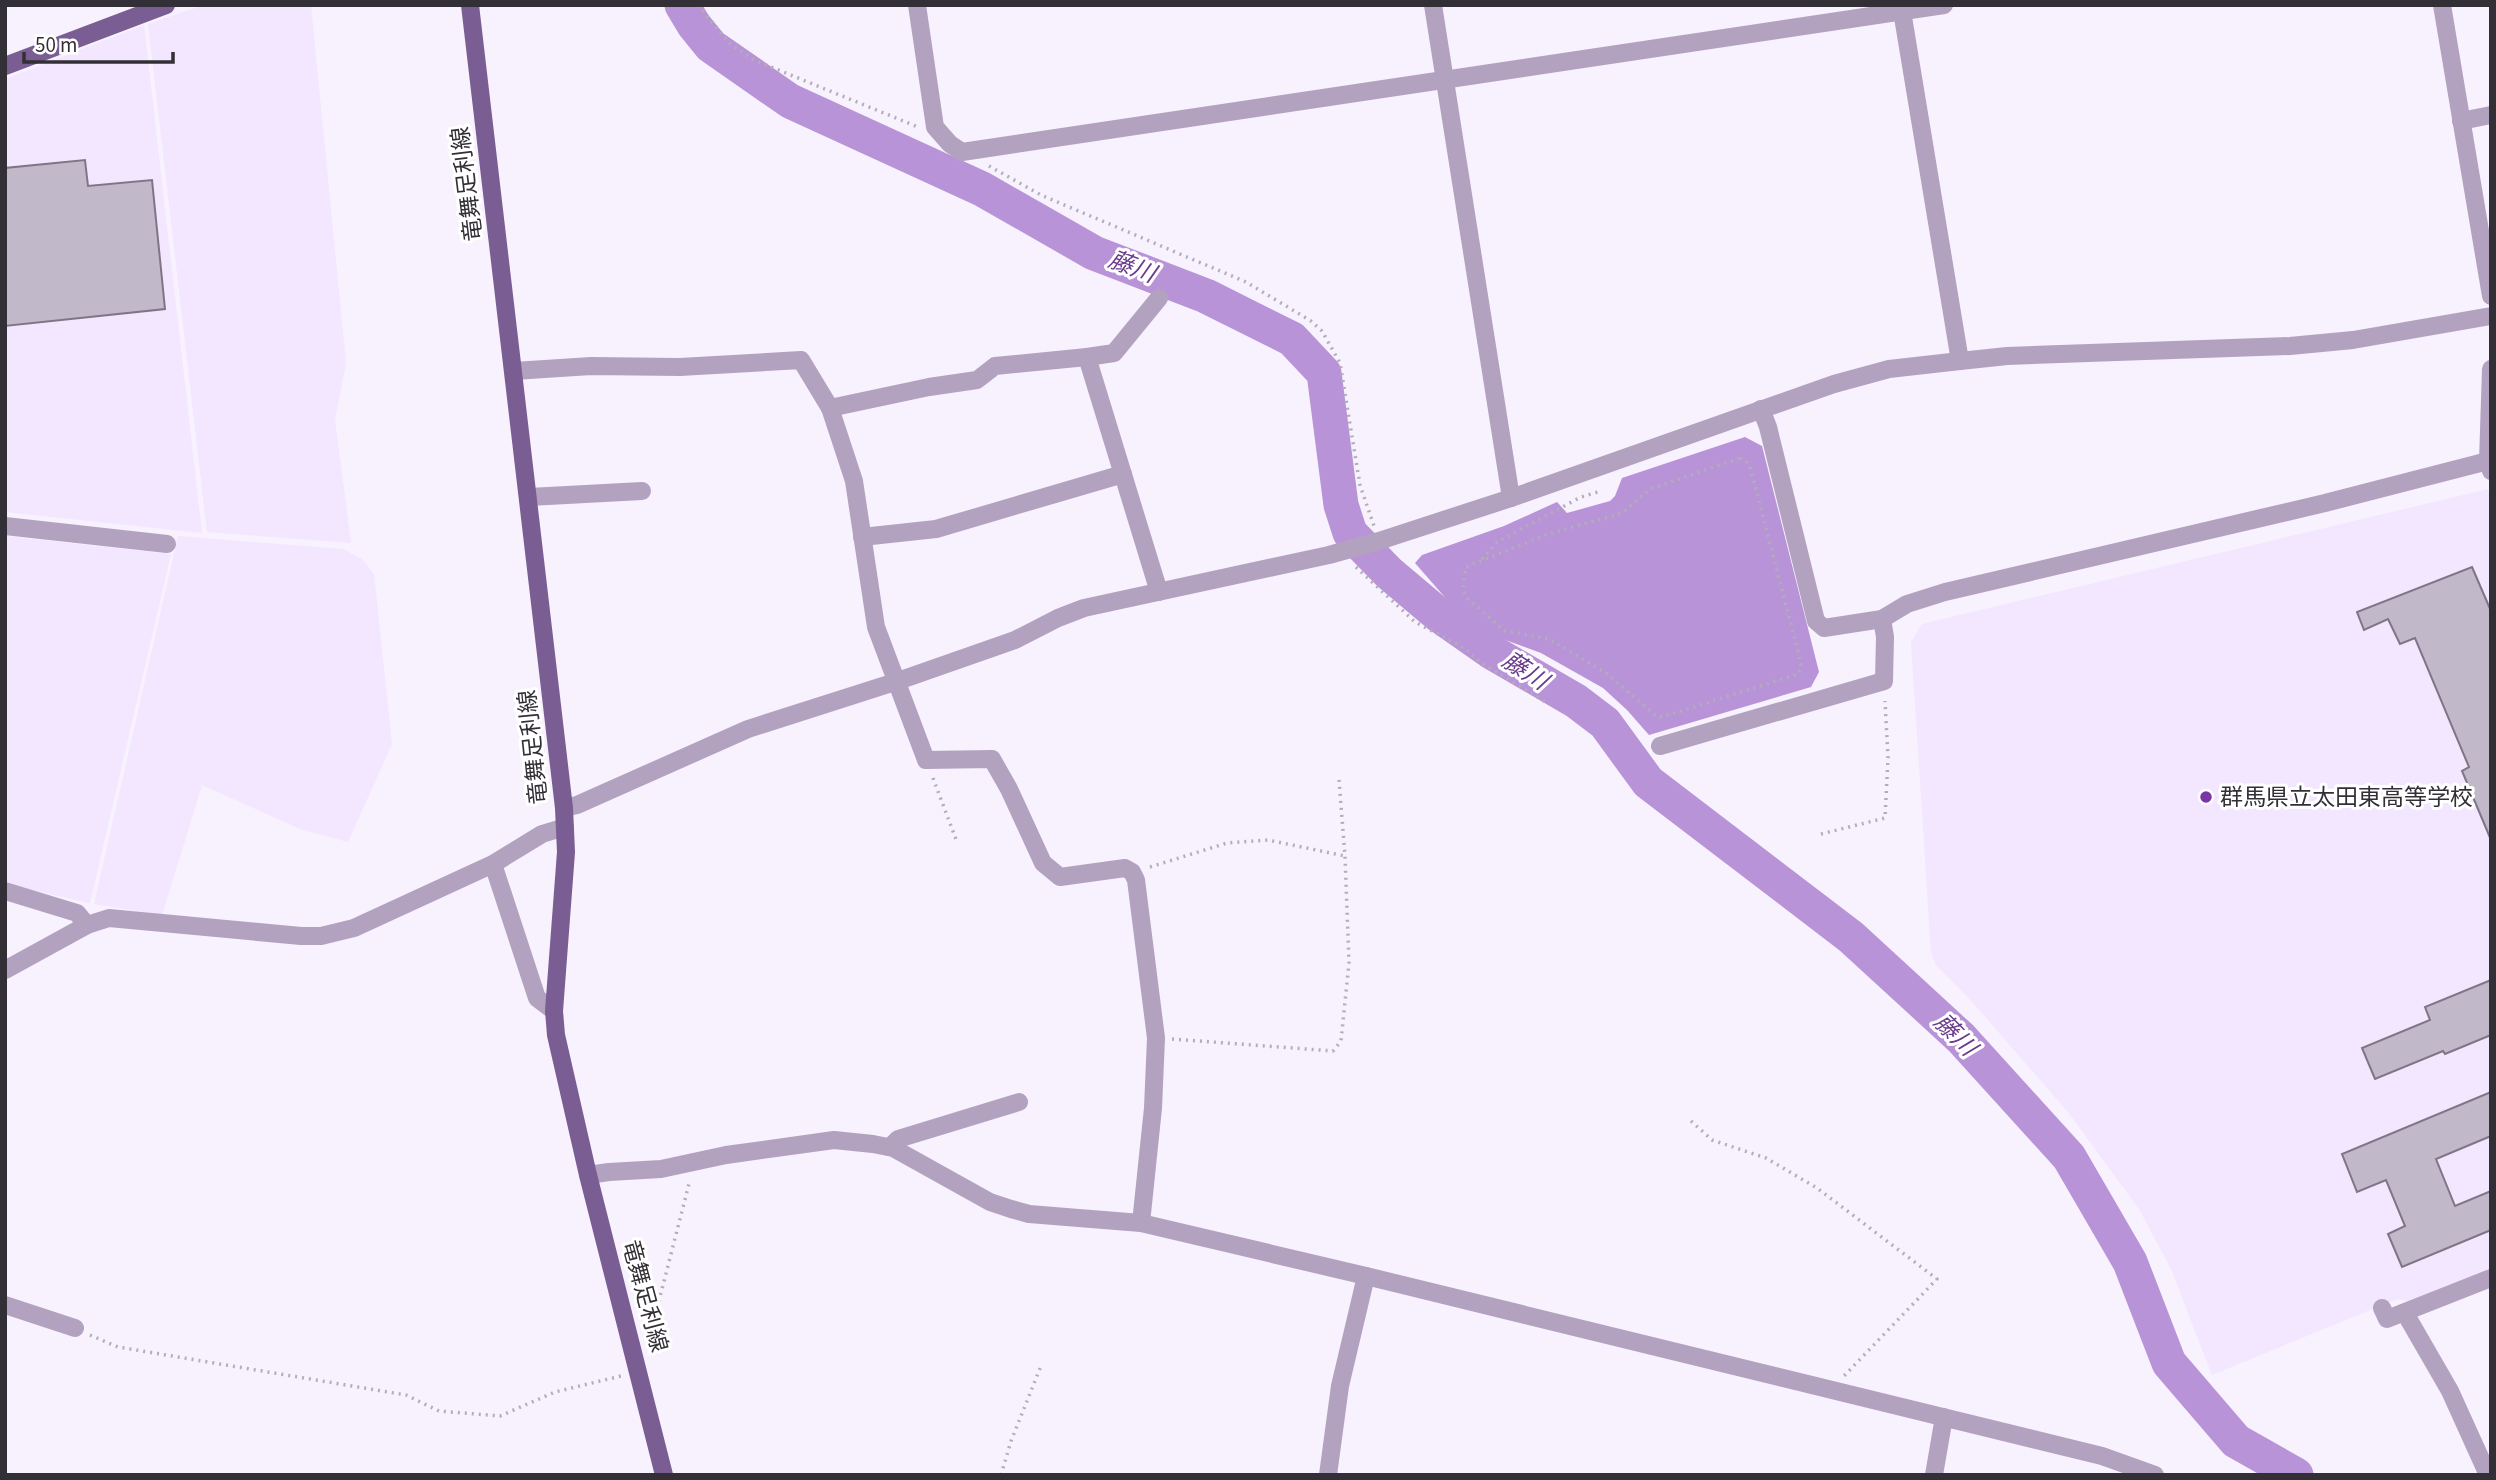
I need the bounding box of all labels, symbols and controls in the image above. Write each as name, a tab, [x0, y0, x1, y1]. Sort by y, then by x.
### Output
scale bar	[24, 21, 173, 65]
text: 50 m	[35, 30, 77, 60]
street label: 竜舞足利線	[444, 125, 490, 243]
water label: 藤川	[1103, 242, 1163, 293]
water label: 藤川	[1495, 643, 1557, 700]
street label: 竜舞足利線	[511, 688, 555, 806]
place label: 群馬県立太田東高等学校	[2220, 781, 2473, 814]
marker: 群馬県立太田東高等学校	[2198, 789, 2214, 805]
water label: 藤川	[1926, 1006, 1986, 1066]
street label: 竜舞足利線	[614, 1236, 676, 1356]

